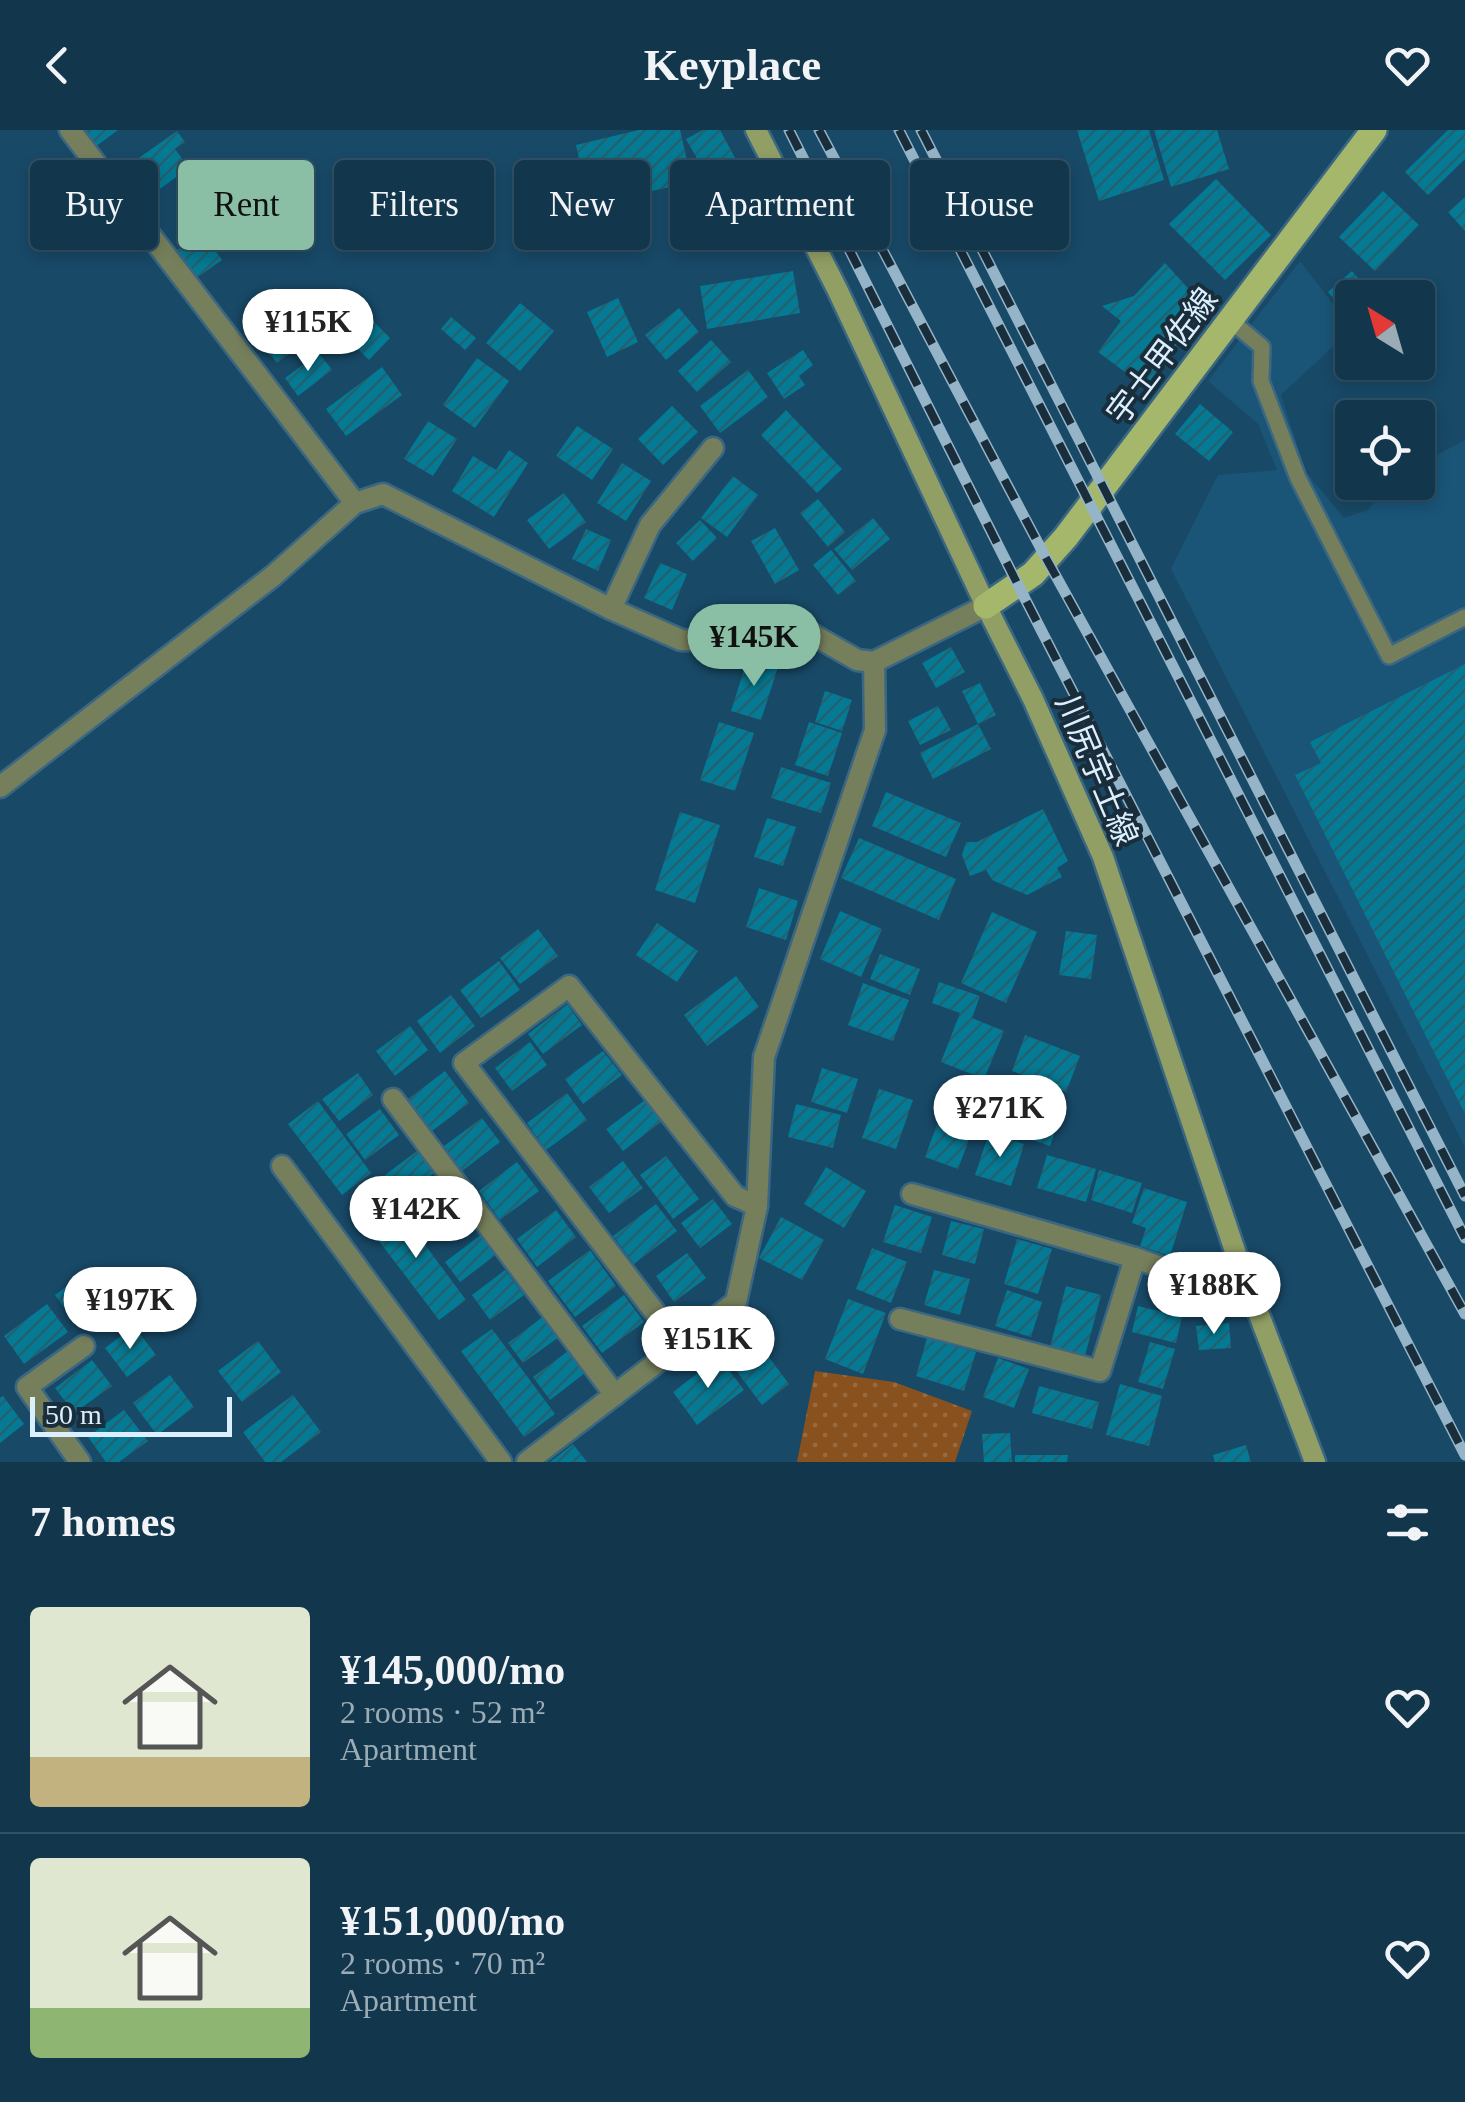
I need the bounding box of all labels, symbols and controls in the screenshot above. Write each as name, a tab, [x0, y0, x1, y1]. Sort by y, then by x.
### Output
icon: back	[30, 38, 85, 93]
icon: heart	[1380, 38, 1435, 93]
text: Keyplace	[644, 40, 821, 90]
chip: Buy	[30, 160, 158, 250]
chip: Rent	[178, 160, 314, 250]
chip: Filters	[334, 160, 494, 250]
chip: New	[514, 160, 650, 250]
chip: Apartment	[670, 160, 890, 250]
chip: House	[910, 160, 1069, 250]
north arrow	[1335, 280, 1435, 380]
map controls	[1335, 280, 1435, 500]
street label: 宇土甲佐線	[1099, 281, 1225, 431]
pin: ¥115K	[238, 289, 378, 374]
text: ¥115K	[264, 303, 352, 339]
button: locate	[1335, 400, 1435, 500]
pin: ¥145K	[684, 604, 824, 689]
text: ¥145K	[710, 618, 798, 654]
street label: 川尻宇土線	[1049, 689, 1145, 851]
pin: ¥271K	[930, 1075, 1070, 1160]
text: ¥271K	[956, 1089, 1044, 1125]
pin: ¥142K	[346, 1176, 486, 1261]
text: ¥142K	[372, 1190, 460, 1226]
pin: ¥188K	[1144, 1252, 1284, 1337]
text: ¥188K	[1170, 1266, 1258, 1302]
pin: ¥197K	[60, 1267, 200, 1352]
text: ¥197K	[86, 1281, 174, 1317]
pin: ¥151K	[638, 1306, 778, 1391]
text: ¥151K	[664, 1320, 752, 1356]
scale bar	[30, 1392, 232, 1436]
text: 50 m	[45, 1399, 102, 1430]
icon: filters	[1380, 1495, 1435, 1550]
text: 7 homes	[30, 1499, 176, 1545]
icon: home	[110, 1647, 230, 1767]
text: ¥145,000/mo	[340, 1647, 565, 1693]
icon: heart	[1380, 1680, 1435, 1735]
text: 2 rooms · 52 m²	[340, 1694, 545, 1730]
text: Apartment	[340, 1731, 477, 1767]
icon: home	[110, 1898, 230, 2018]
text: ¥151,000/mo	[340, 1898, 565, 1944]
icon: heart	[1380, 1931, 1435, 1986]
text: 2 rooms · 70 m²	[340, 1945, 545, 1981]
text: Apartment	[340, 1982, 477, 2018]

